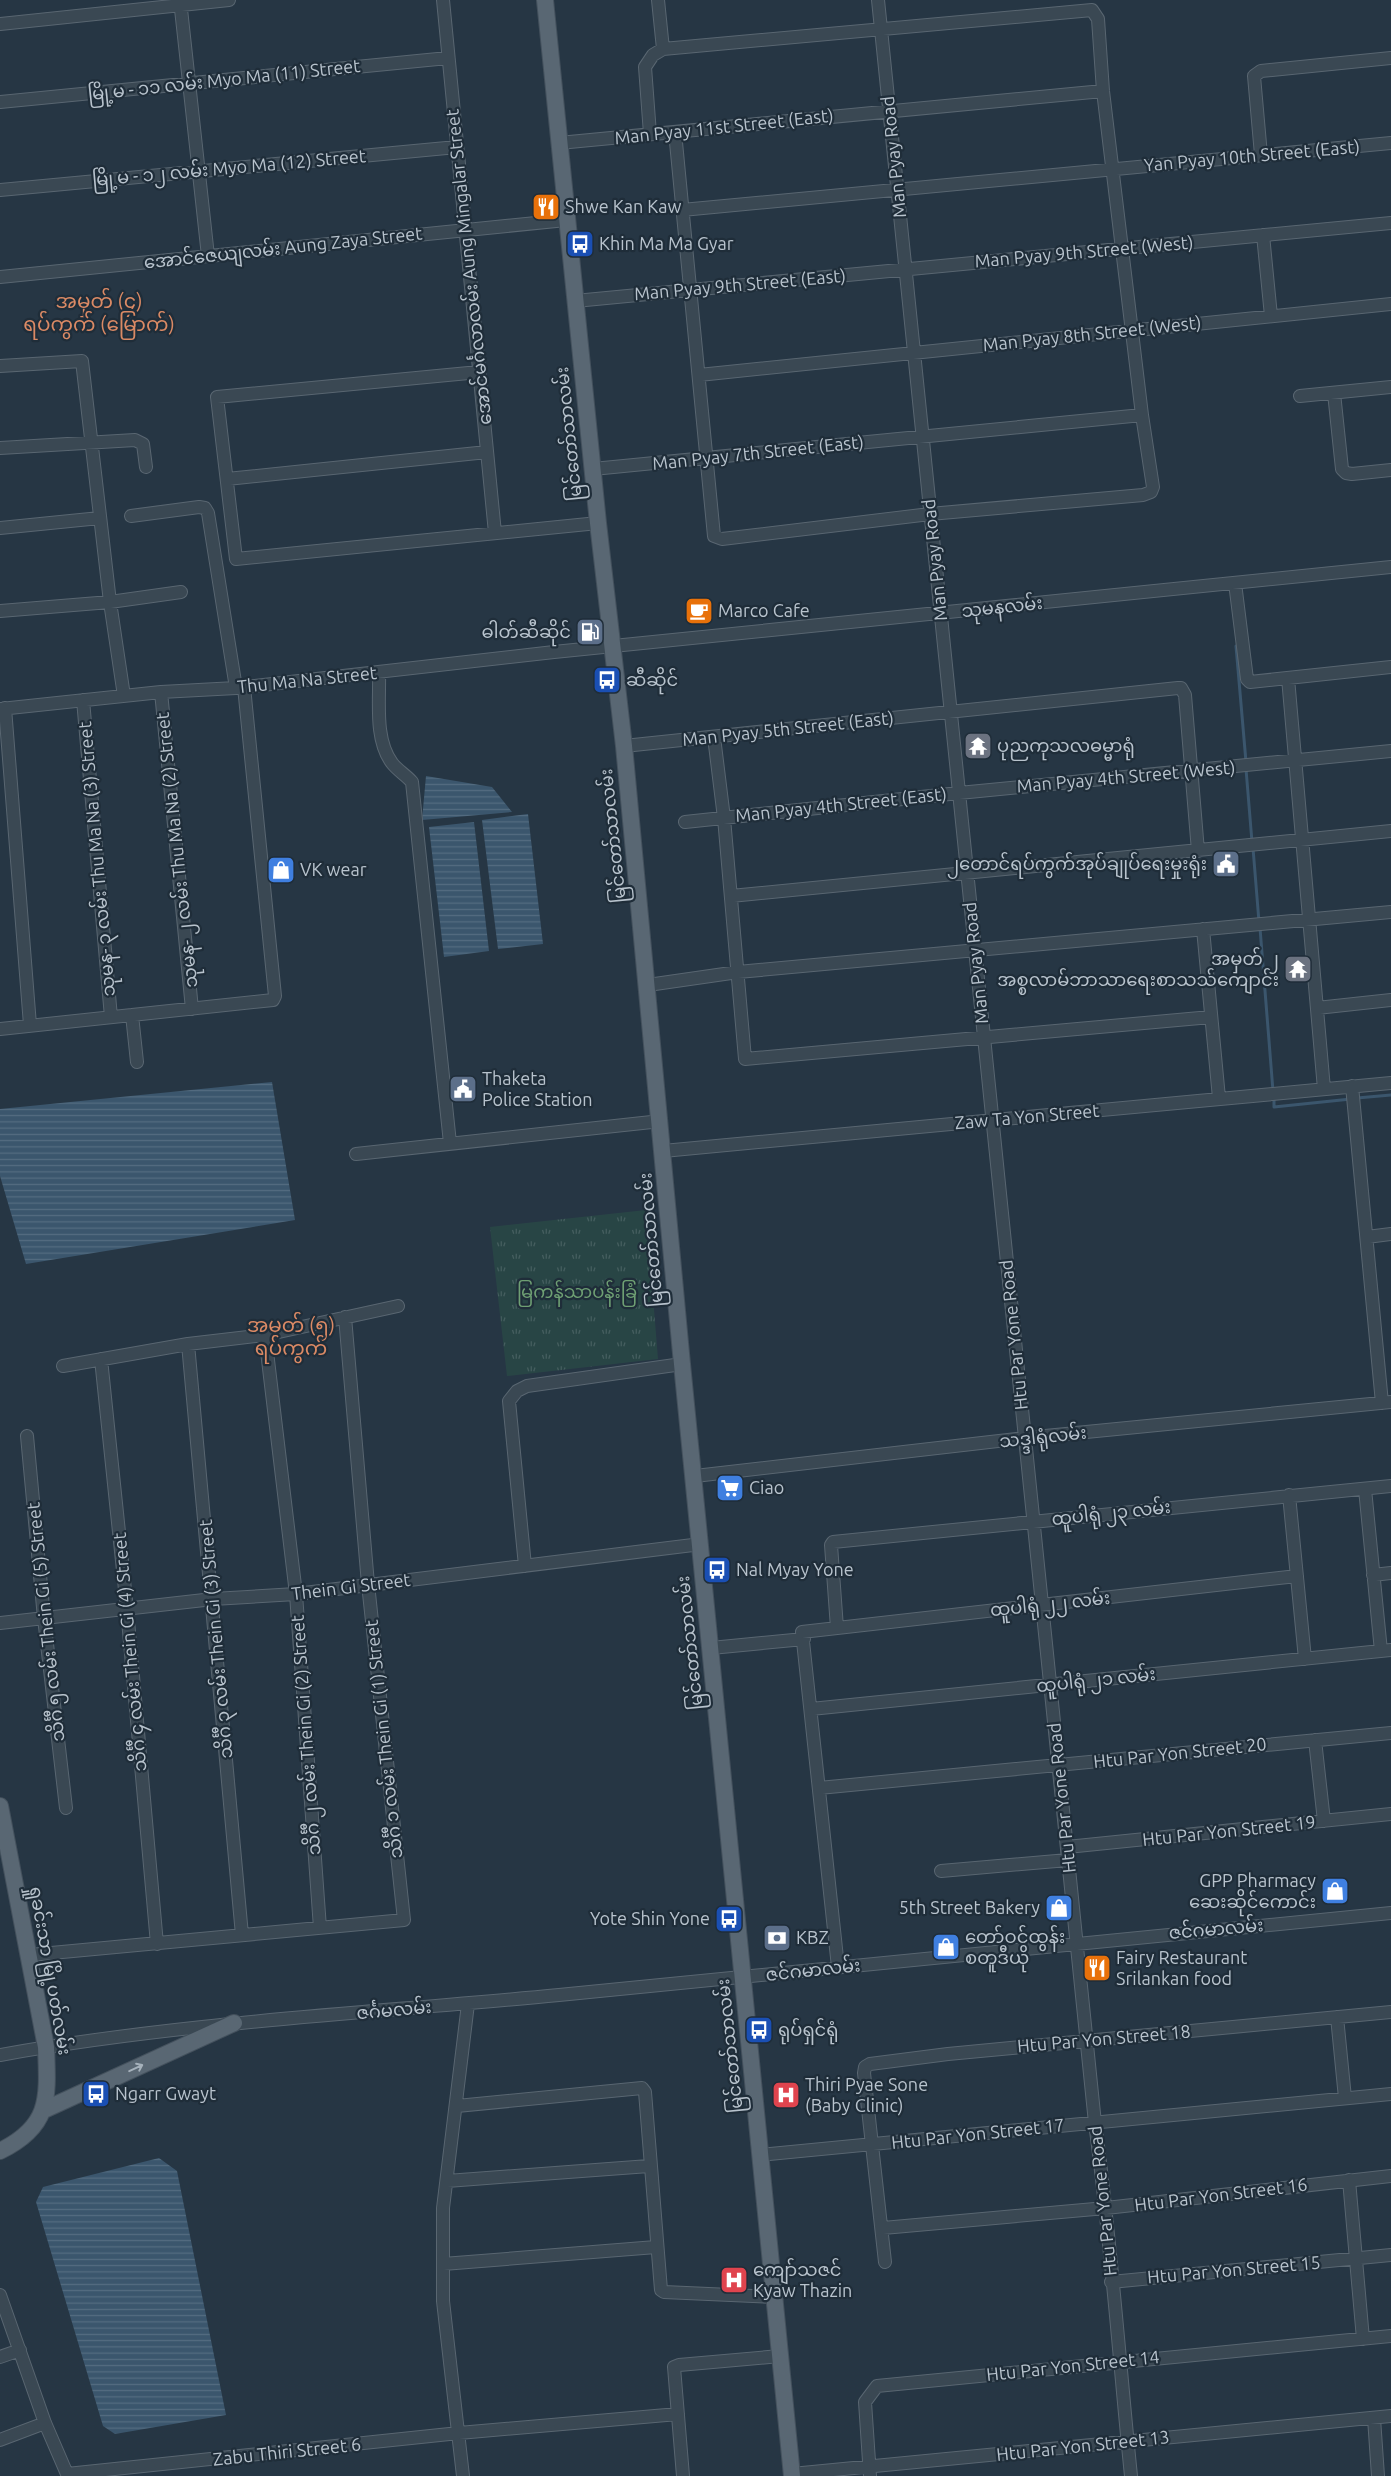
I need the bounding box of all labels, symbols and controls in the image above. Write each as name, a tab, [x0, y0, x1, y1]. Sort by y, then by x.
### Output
street label: မြို့မ - ၁၁ လမ်း Myo Ma (11) Street	[86, 52, 362, 109]
street label: Man Pyay Road	[877, 95, 909, 219]
street label: Man Pyay 11st Street (East)	[613, 105, 835, 148]
street label: အောင်မင်္ဂလာလမ်း Aung Mingalar Street	[439, 108, 495, 426]
street label: Yan Pyay 10th Street (East)	[1143, 136, 1361, 175]
street label: မြို့မ - ၁၂ လမ်း Myo Ma (12) Street	[91, 142, 367, 195]
restaurant icon: Shwe Kan Kaw	[531, 192, 561, 222]
place label: Shwe Kan Kaw	[565, 196, 681, 216]
street label: အောင်ဇေယျလမ်း Aung Zaya Street	[143, 220, 424, 278]
bus stop icon: Khin Ma Ma Gyar	[565, 229, 595, 259]
street label: Man Pyay 9th Street (West)	[974, 231, 1194, 272]
place label: Khin Ma Ma Gyar	[599, 233, 734, 253]
street label: Man Pyay 9th Street (East)	[633, 265, 847, 304]
district label: အမှတ် (၄) ရပ်ကွက် (မြောက်)	[23, 287, 175, 340]
street label: Man Pyay 8th Street (West)	[982, 312, 1202, 355]
street label: မြင်တော်သာလမ်း	[549, 365, 591, 502]
street label: Man Pyay 7th Street (East)	[651, 431, 865, 474]
street label: Man Pyay Road	[918, 498, 950, 622]
street label: သုမနလမ်း	[960, 590, 1044, 626]
cafe icon: Marco Cafe	[684, 596, 714, 626]
place label: Marco Cafe	[718, 600, 810, 620]
fuel station icon: ဓါတ်ဆီဆိုင်	[575, 617, 605, 647]
place label: ဓါတ်ဆီဆိုင်	[482, 618, 571, 647]
street label: Thu Ma Na Street	[236, 662, 378, 696]
bus stop icon: ဆီဆိုင်	[592, 665, 622, 695]
place label: ဆီဆိုင်	[626, 666, 678, 695]
street label: Man Pyay 5th Street (East)	[681, 707, 895, 750]
street label: သုမန- ၂ လမ်း Thu Ma Na (2) Street	[150, 711, 206, 989]
street label: သုမန- ၃ လမ်း Thu Ma Na (3) Street	[72, 720, 124, 998]
temple icon: ပုညကုသလဓမ္မာရုံ	[963, 731, 993, 761]
place label: ပုညကုသလဓမ္မာရုံ	[997, 735, 1135, 761]
street label: Man Pyay 4th Street (West)	[1016, 756, 1236, 797]
street label: မြင်တော်သာလမ်း	[593, 767, 635, 904]
street label: Man Pyay 4th Street (East)	[734, 783, 948, 826]
public building icon: ၂တောင်ရပ်ကွက်အုပ်ချုပ်ရေးမှုးရုံး	[1211, 849, 1241, 879]
place label: ၂တောင်ရပ်ကွက်အုပ်ချုပ်ရေးမှုးရုံး	[947, 851, 1207, 879]
shop icon: VK wear	[266, 855, 296, 885]
place label: VK wear	[300, 859, 367, 879]
street label: Man Pyay Road	[959, 901, 991, 1025]
place label: အမှတ် ၂ အစ္စလာမ်ဘာသာရေးစာသသ်ကျောင်း	[997, 946, 1279, 995]
temple icon: အမှတ် ၂ အစ္စလာမ်ဘာသာရေးစာသသ်ကျောင်း	[1283, 954, 1313, 984]
place label: Thaketa Police Station	[482, 1068, 593, 1109]
public building icon: Thaketa Police Station	[448, 1074, 478, 1104]
street label: Zaw Ta Yon Street	[954, 1100, 1100, 1132]
street label: မြင်တော်သာလမ်း	[632, 1172, 672, 1308]
street label: Htu Par Yone Road	[995, 1259, 1031, 1411]
park label: မြကန်သာပန်းခြံ	[517, 1279, 637, 1307]
district label: အမှတ် (၅) ရပ်ကွက်	[247, 1311, 335, 1364]
street label: သဒ္ဒါရုံလမ်း	[998, 1419, 1088, 1457]
supermarket icon: Ciao	[715, 1473, 745, 1503]
place label: Ciao	[749, 1477, 784, 1497]
street label: ထူပါရုံ ၂၃ လမ်း	[1050, 1494, 1172, 1534]
street label: သိင်္ဂီ ၅ လမ်း Thein Gi (5) Street	[19, 1501, 74, 1743]
street label: သိင်္ဂီ ၃ လမ်း Thein Gi (3) Street	[192, 1518, 241, 1760]
street label: သိင်္ဂီ ၄ လမ်း Thein Gi (4) Street	[106, 1531, 155, 1773]
bus stop icon: Nal Myay Yone	[702, 1555, 732, 1585]
place label: Nal Myay Yone	[736, 1559, 854, 1579]
street label: Thein Gi Street	[290, 1569, 411, 1603]
street label: မြင်တော်သာလမ်း	[670, 1574, 712, 1711]
street label: ထူပါရုံ ၂၂ လမ်း	[989, 1585, 1112, 1625]
street label: သိင်္ဂီ ၂ လမ်း Thein Gi (2) Street	[284, 1614, 329, 1856]
street label: သိင်္ဂီ ၁ လမ်း Thein Gi (1) Street	[358, 1619, 406, 1860]
street label: ထူပါရုံ ၂၁ လမ်း	[1035, 1661, 1157, 1701]
street label: Htu Par Yone Road	[1043, 1722, 1079, 1874]
street label: Htu Par Yon Street 20	[1092, 1733, 1267, 1771]
street label: Htu Par Yon Street 19	[1141, 1811, 1316, 1849]
place label: GPP Pharmacy ဆေးဆိုင်ကောင်း	[1189, 1870, 1316, 1917]
shop icon: GPP Pharmacy ဆေးဆိုင်ကောင်း	[1320, 1876, 1350, 1906]
street label: ရှုခင်းသာ မြို့ပတ်လမ်း	[20, 1883, 79, 2057]
shop icon: 5th Street Bakery	[1044, 1893, 1074, 1923]
place label: 5th Street Bakery	[899, 1897, 1040, 1917]
bus stop icon: Yote Shin Yone	[714, 1904, 744, 1934]
place label: Yote Shin Yone	[590, 1908, 710, 1928]
street label: ဇင်ဂမာလမ်း	[1168, 1912, 1264, 1942]
bank icon: KBZ	[762, 1923, 792, 1953]
place label: တော်ဝင်ထွန်း စတူဒီယို	[965, 1924, 1065, 1973]
place label: KBZ	[796, 1927, 829, 1947]
shop icon: တော်ဝင်ထွန်း စတူဒီယို	[931, 1932, 961, 1962]
place label: Fairy Restaurant Srilankan food	[1116, 1947, 1247, 1988]
street label: ဇင်ဂမာလမ်း	[764, 1952, 861, 1984]
restaurant icon: Fairy Restaurant Srilankan food	[1082, 1953, 1112, 1983]
street label: မြင်တော်သာလမ်း	[710, 1977, 752, 2114]
street label: ဇင်္ဂမလမ်း	[355, 1994, 432, 2022]
bus stop icon: ရုပ်ရှင်ရုံ	[744, 2015, 774, 2045]
place label: ရုပ်ရှင်ရုံ	[778, 2017, 839, 2045]
street label: Htu Par Yon Street 18	[1016, 2020, 1191, 2056]
one-way arrow	[128, 2063, 143, 2073]
place label: Thiri Pyae Sone (Baby Clinic)	[805, 2074, 928, 2116]
bus stop icon: Ngarr Gwayt	[81, 2079, 111, 2109]
hospital icon: Thiri Pyae Sone (Baby Clinic)	[771, 2080, 801, 2110]
place label: Ngarr Gwayt	[115, 2083, 216, 2103]
street label: Htu Par Yon Street 17	[890, 2114, 1065, 2152]
street label: Htu Par Yone Road	[1084, 2125, 1120, 2277]
street label: Htu Par Yon Street 16	[1133, 2173, 1308, 2215]
street label: Htu Par Yon Street 15	[1146, 2251, 1321, 2287]
place label: ကျော်သဇင် Kyaw Thazin	[753, 2257, 852, 2300]
hospital icon: ကျော်သဇင် Kyaw Thazin	[719, 2265, 749, 2295]
street label: Htu Par Yon Street 14	[985, 2346, 1160, 2384]
street label: Htu Par Yon Street 13	[995, 2426, 1170, 2464]
street label: Zabu Thiri Street 6	[212, 2433, 362, 2469]

